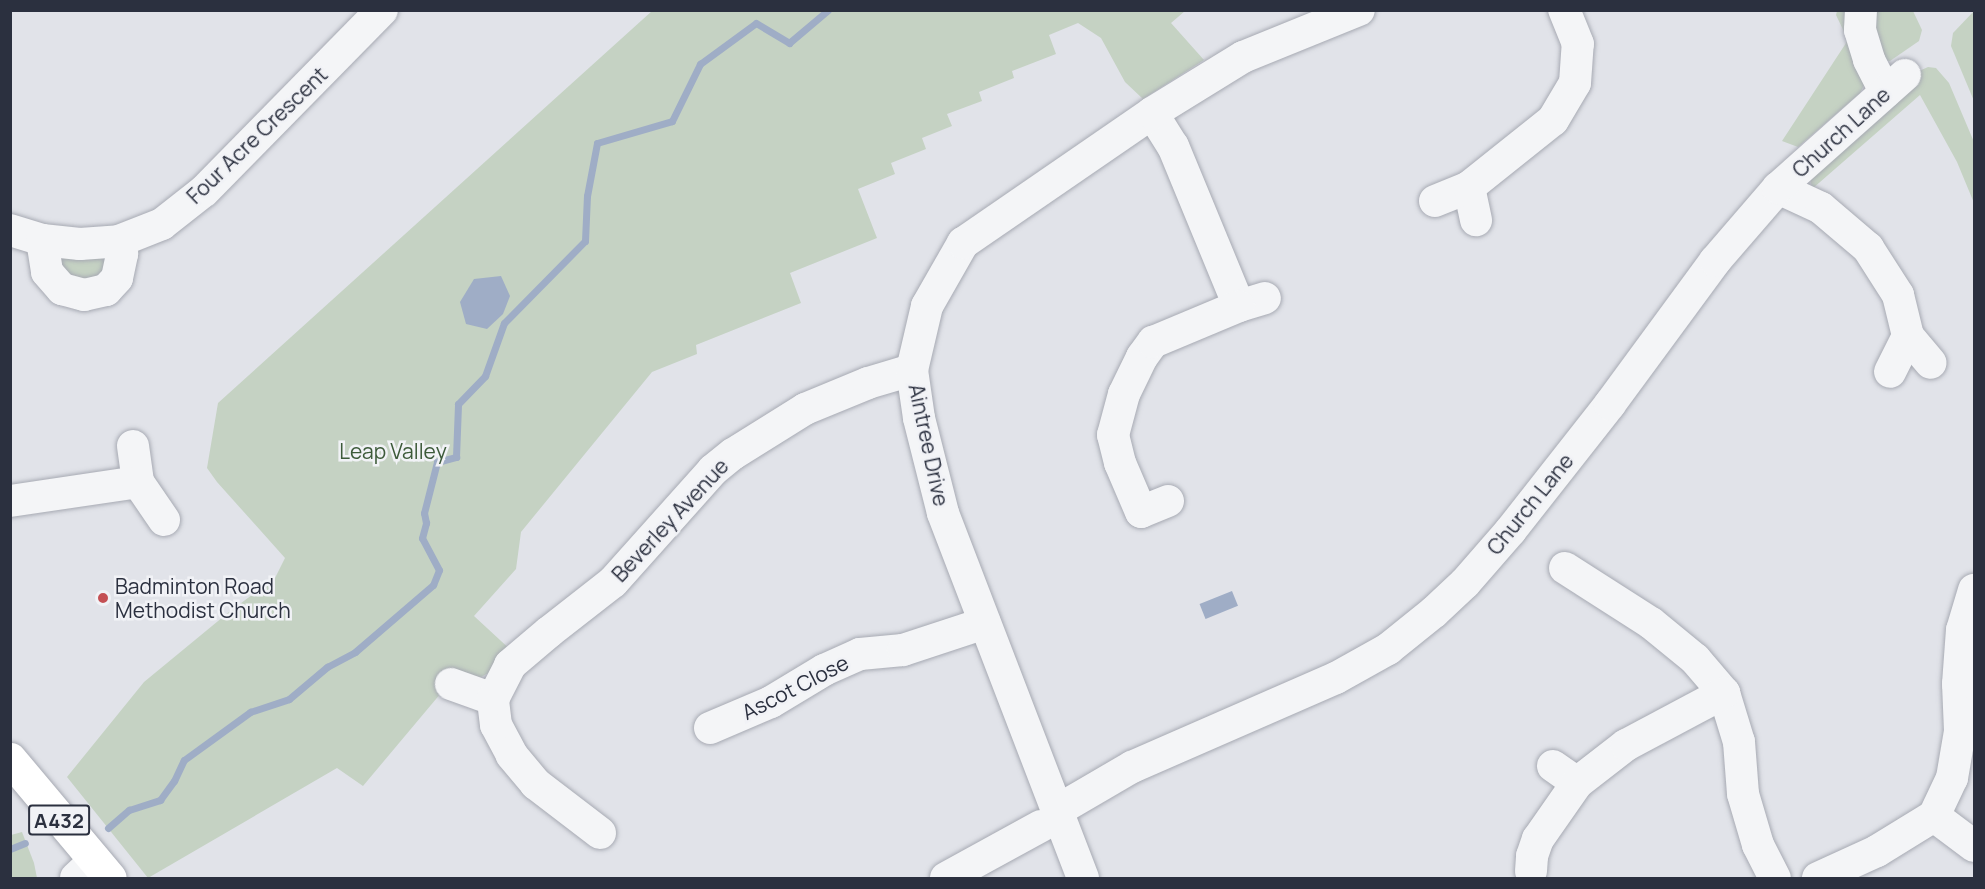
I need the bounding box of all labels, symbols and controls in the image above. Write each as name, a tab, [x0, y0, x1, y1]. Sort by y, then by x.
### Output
street label: Four Acre Crescent	[182, 61, 332, 209]
street label: Church Lane	[1787, 82, 1895, 182]
street label: Aintree Drive	[904, 382, 954, 508]
park label: Leap Valley	[339, 438, 447, 464]
street label: Church Lane	[1482, 448, 1578, 560]
street label: Beverley Avenue	[607, 453, 733, 587]
place label: Badminton Road Methodist Church	[115, 573, 291, 623]
marker: Badminton Road Methodist Church	[96, 591, 110, 605]
street label: Ascot Close	[738, 649, 852, 725]
road number: A432	[28, 803, 90, 837]

